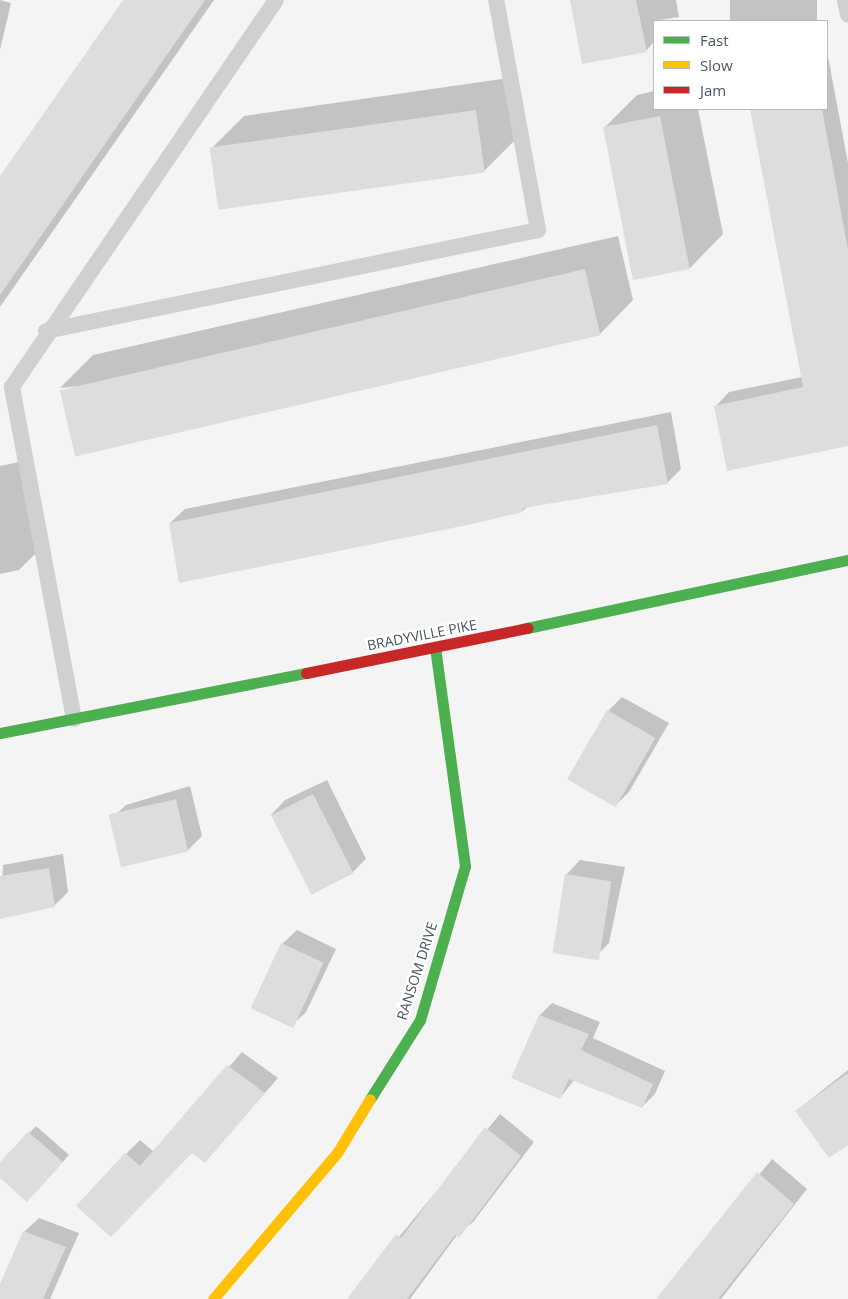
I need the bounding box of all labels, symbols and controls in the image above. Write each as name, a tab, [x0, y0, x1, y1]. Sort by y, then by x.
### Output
legend	[653, 20, 828, 110]
text: Fast	[700, 30, 729, 50]
text: Slow	[700, 55, 733, 75]
text: Jam	[700, 80, 726, 100]
street label: BRADYVILLE PIKE	[366, 616, 478, 654]
street label: RANSOM DRIVE	[393, 920, 441, 1022]

